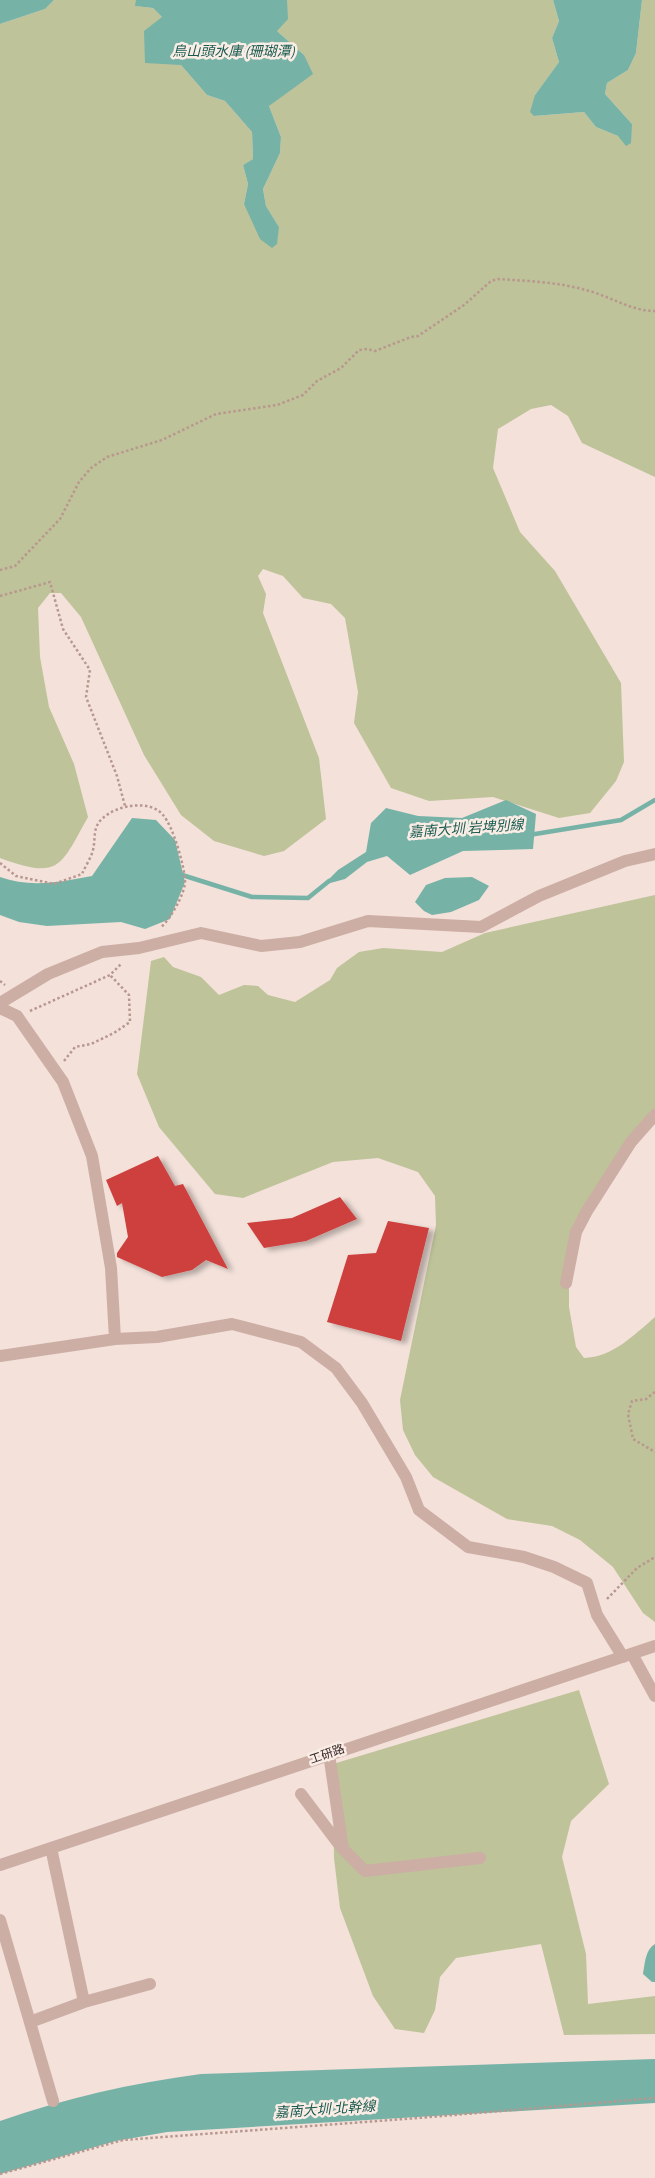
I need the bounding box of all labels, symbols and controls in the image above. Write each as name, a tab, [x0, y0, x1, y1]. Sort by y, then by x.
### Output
water label: 烏山頭水庫 (珊瑚潭)	[172, 42, 295, 60]
water label: 嘉南大圳 岩埤別線	[408, 815, 526, 841]
street label: 工研路	[307, 1741, 346, 1766]
water label: 嘉南大圳 北幹線	[274, 2096, 378, 2121]

